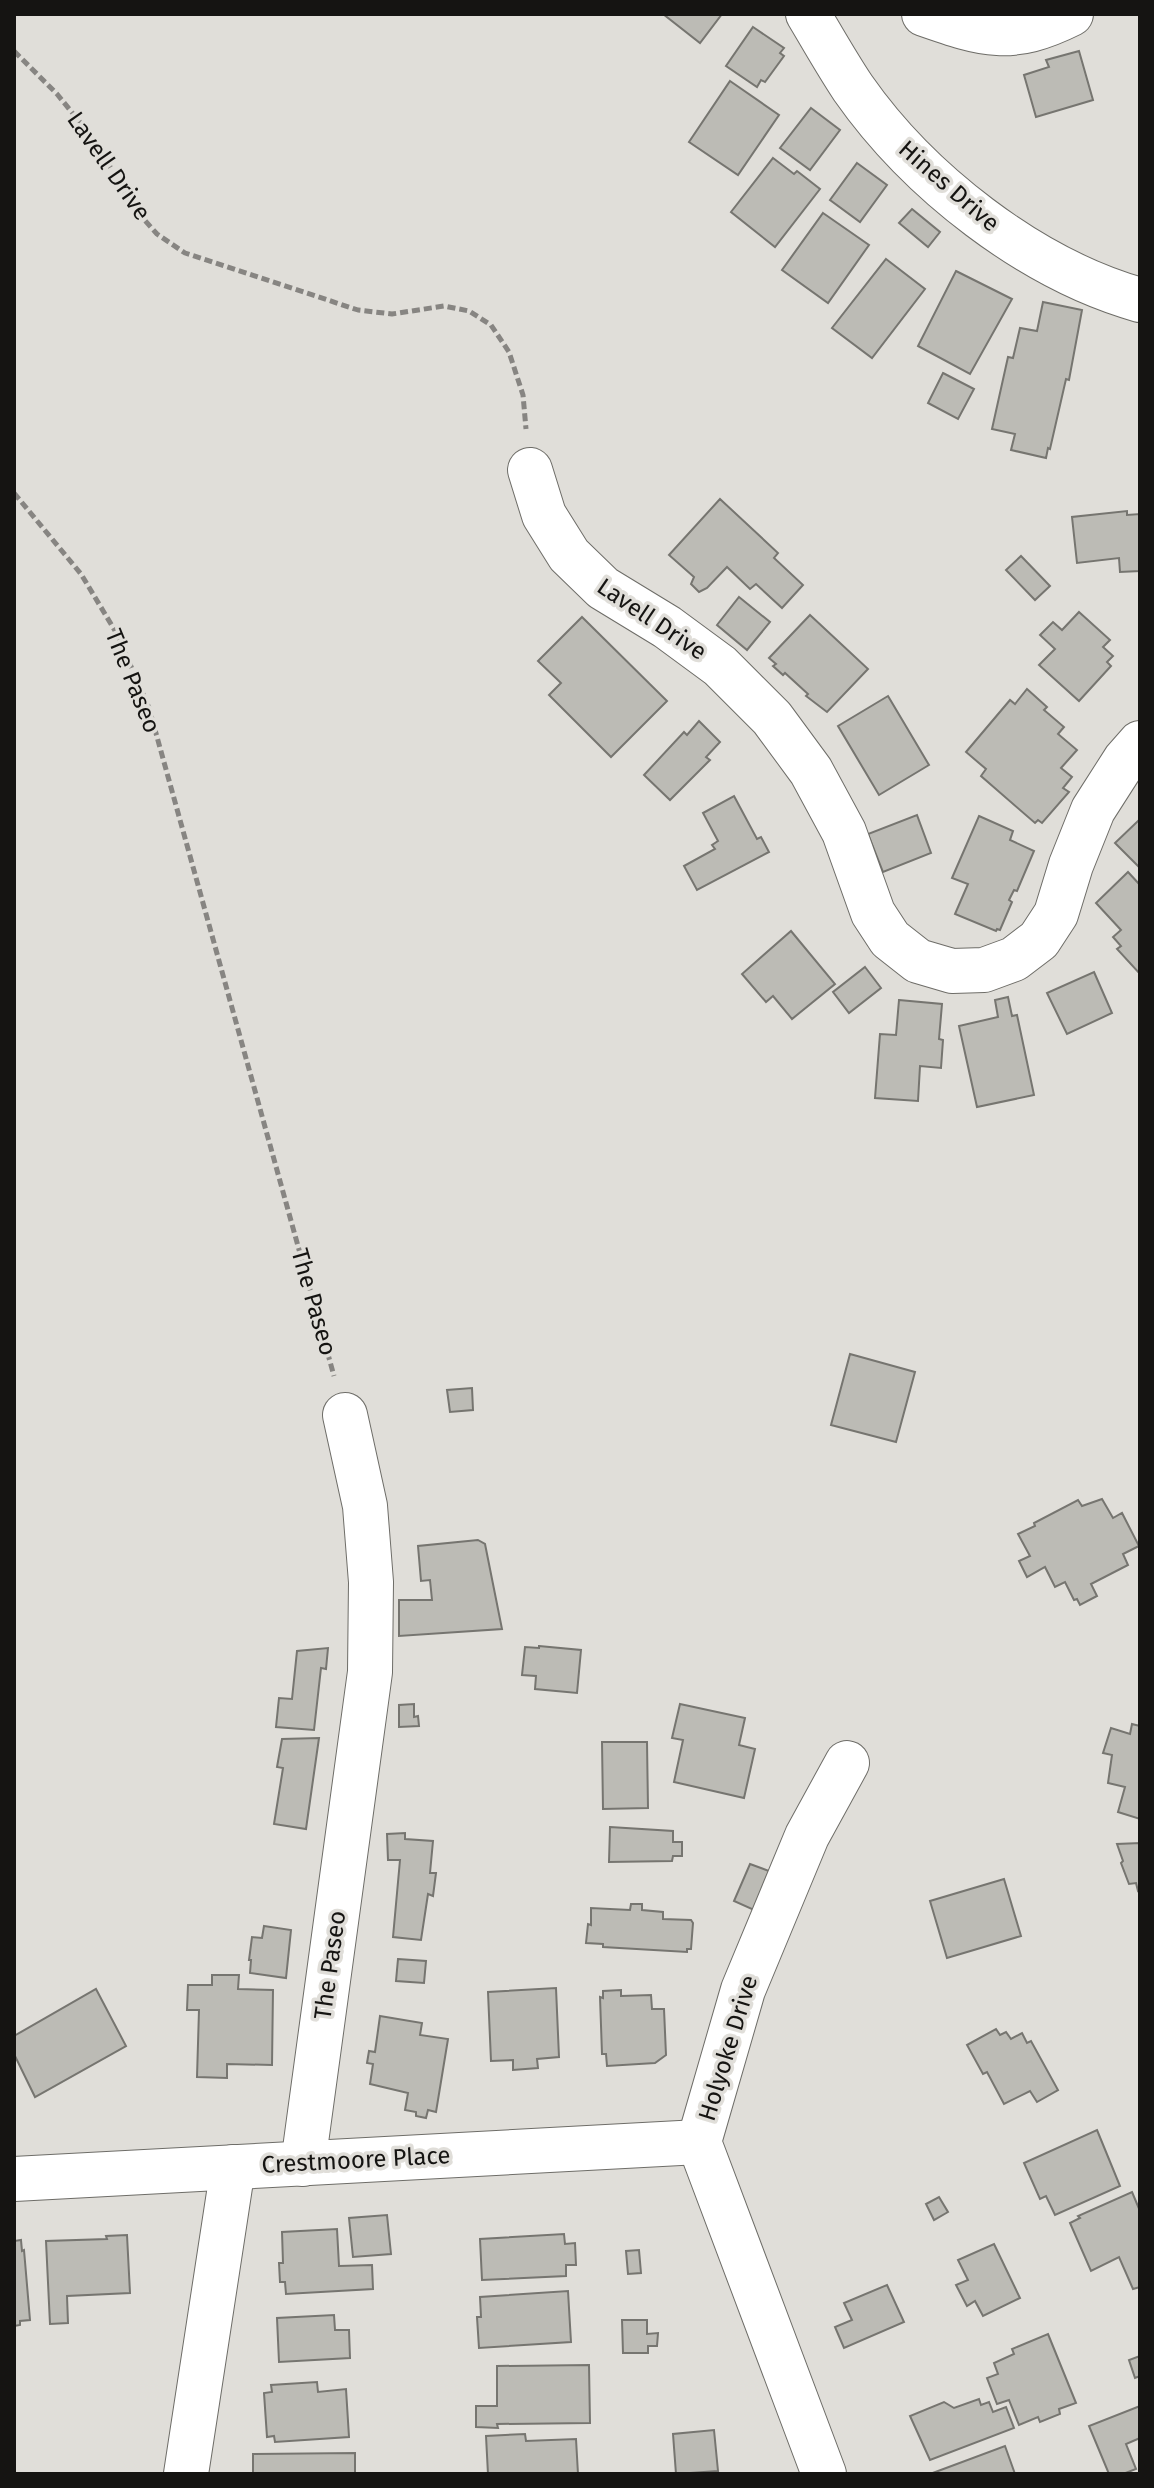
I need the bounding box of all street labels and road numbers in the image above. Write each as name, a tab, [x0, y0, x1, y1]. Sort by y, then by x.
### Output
street label: Lavell Drive	[61, 106, 157, 226]
street label: Hines Drive	[893, 135, 1005, 237]
street label: Lavell Drive	[592, 572, 712, 666]
street label: The Paseo	[99, 625, 167, 737]
street label: The Paseo	[285, 1245, 343, 1359]
street label: The Paseo	[309, 1909, 351, 2021]
street label: Holyoke Drive	[693, 1972, 763, 2124]
street label: Crestmoore Place	[261, 2141, 451, 2179]

